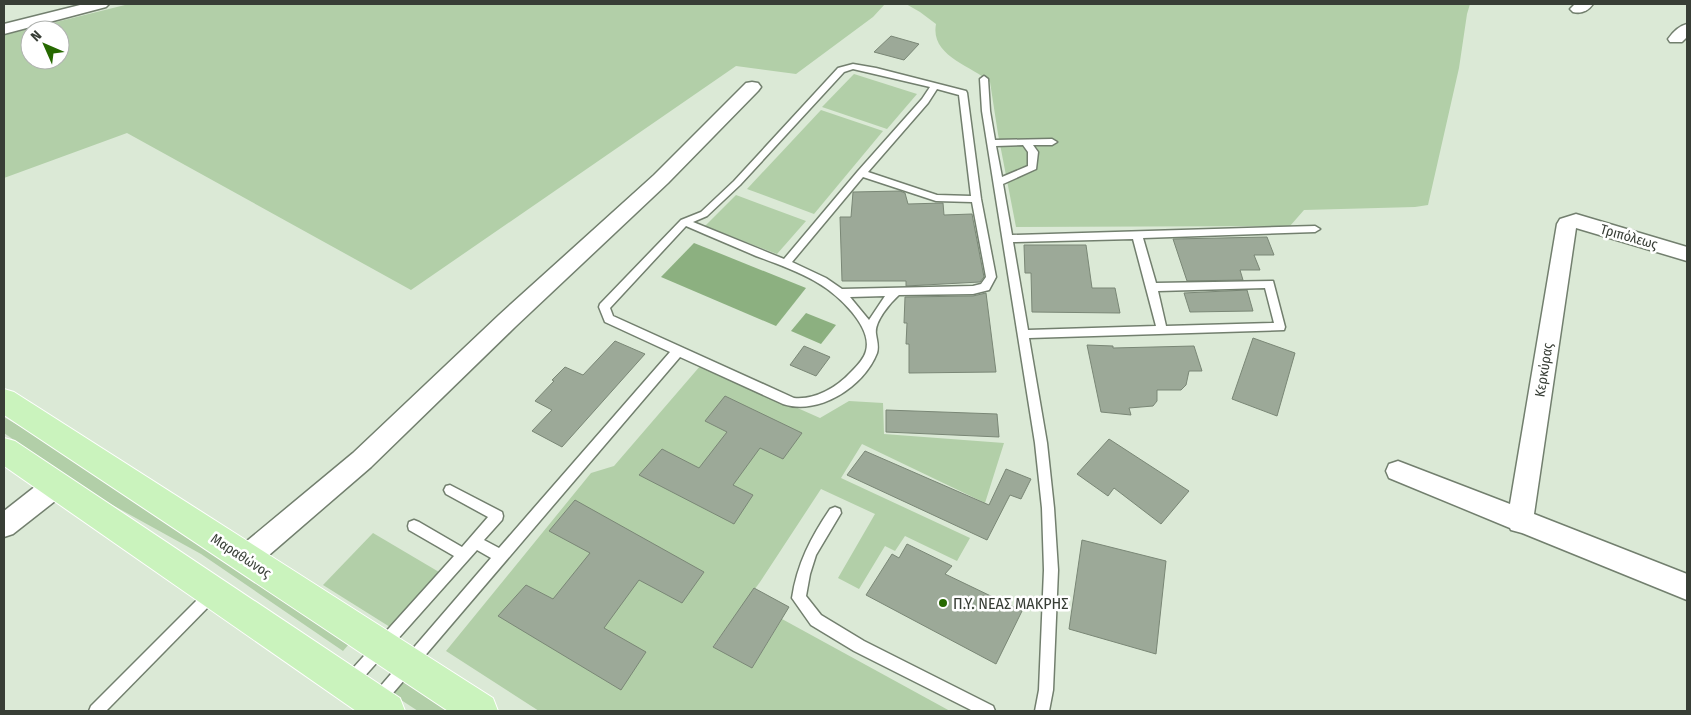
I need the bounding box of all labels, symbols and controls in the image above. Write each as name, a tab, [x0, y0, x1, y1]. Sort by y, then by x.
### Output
north arrow	[20, 20, 70, 70]
text: N	[27, 27, 45, 45]
street label: Τριπόλεως	[1598, 221, 1660, 253]
street label: Κερκύρας	[1531, 341, 1557, 398]
street label: Μαραθώνος	[208, 530, 274, 582]
place label: Π.Υ. ΝΕΑΣ ΜΑΚΡΗΣ	[953, 594, 1068, 613]
marker: Π.Υ. ΝΕΑΣ ΜΑΚΡΗΣ	[937, 597, 949, 609]

